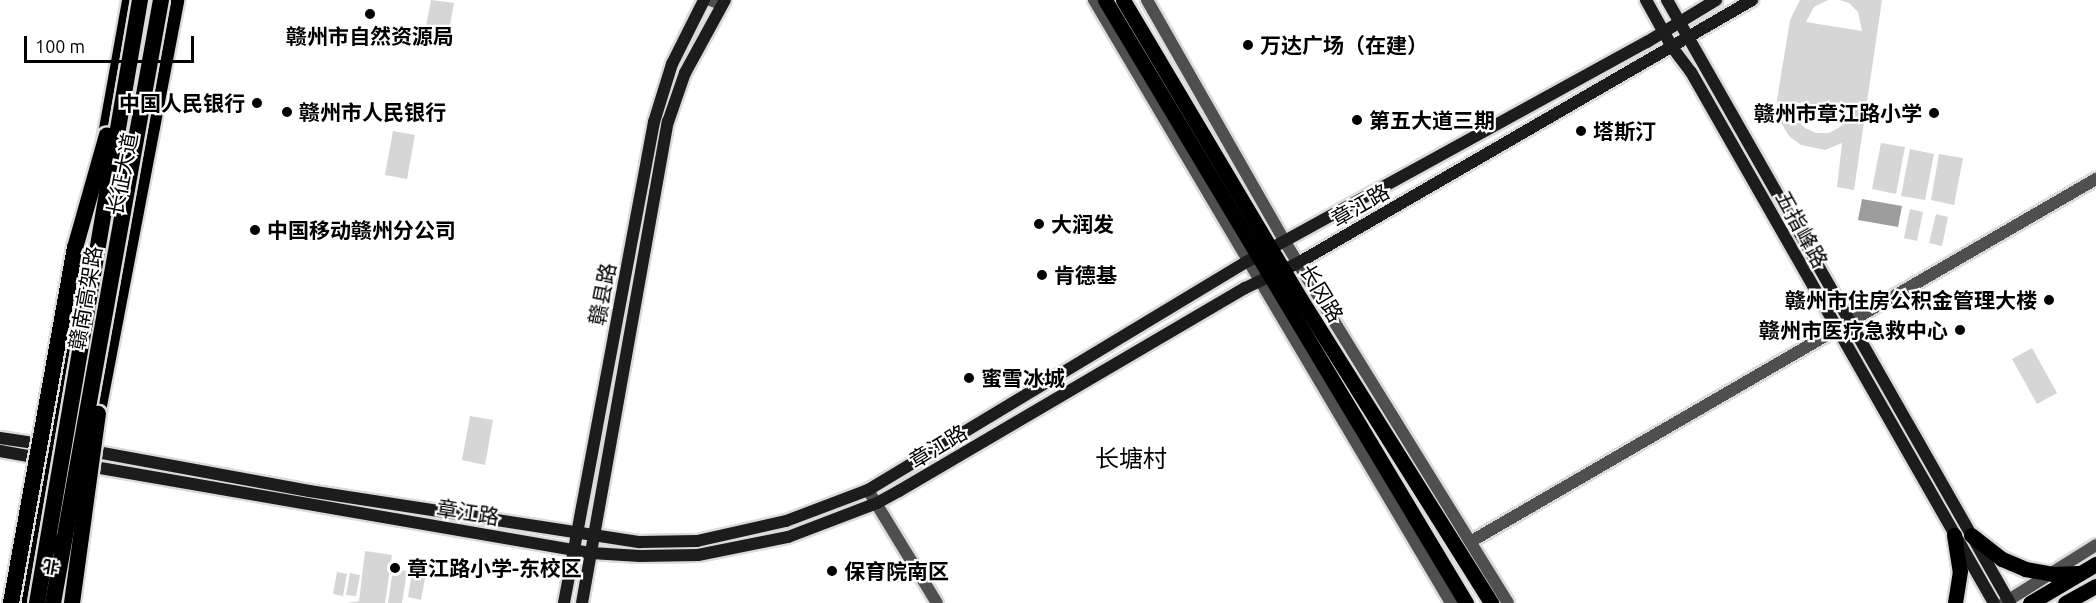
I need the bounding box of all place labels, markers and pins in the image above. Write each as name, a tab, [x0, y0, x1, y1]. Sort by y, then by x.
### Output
marker: 赣州市自然资源局	[363, 7, 377, 21]
place label: 赣州市自然资源局	[286, 23, 454, 49]
place label: 万达广场（在建）	[1260, 32, 1428, 58]
marker: 万达广场（在建）	[1241, 38, 1255, 52]
place label: 中国人民银行	[119, 90, 245, 116]
marker: 中国人民银行	[250, 96, 264, 110]
place label: 赣州市人民银行	[299, 99, 446, 125]
place label: 赣州市章江路小学	[1754, 100, 1922, 126]
marker: 赣州市人民银行	[280, 105, 294, 119]
marker: 赣州市章江路小学	[1927, 106, 1941, 120]
place label: 第五大道三期	[1369, 107, 1495, 133]
marker: 第五大道三期	[1350, 113, 1364, 127]
place label: 塔斯汀	[1593, 118, 1656, 144]
marker: 塔斯汀	[1574, 124, 1588, 138]
place label: 大润发	[1051, 211, 1114, 237]
place label: 中国移动赣州分公司	[267, 217, 456, 243]
marker: 大润发	[1032, 217, 1046, 231]
marker: 中国移动赣州分公司	[248, 223, 262, 237]
place label: 肯德基	[1054, 262, 1117, 288]
marker: 肯德基	[1035, 268, 1049, 282]
place label: 赣州市住房公积金管理大楼	[1785, 287, 2037, 313]
marker: 赣州市住房公积金管理大楼	[2042, 293, 2056, 307]
place label: 赣州市医疗急救中心	[1759, 317, 1948, 343]
marker: 赣州市医疗急救中心	[1953, 323, 1967, 337]
place label: 蜜雪冰城	[981, 365, 1065, 391]
marker: 蜜雪冰城	[962, 371, 976, 385]
place label: 章江路小学-东校区	[407, 555, 582, 581]
place label: 保育院南区	[844, 558, 949, 584]
marker: 章江路小学-东校区	[388, 561, 402, 575]
marker: 保育院南区	[825, 564, 839, 578]

